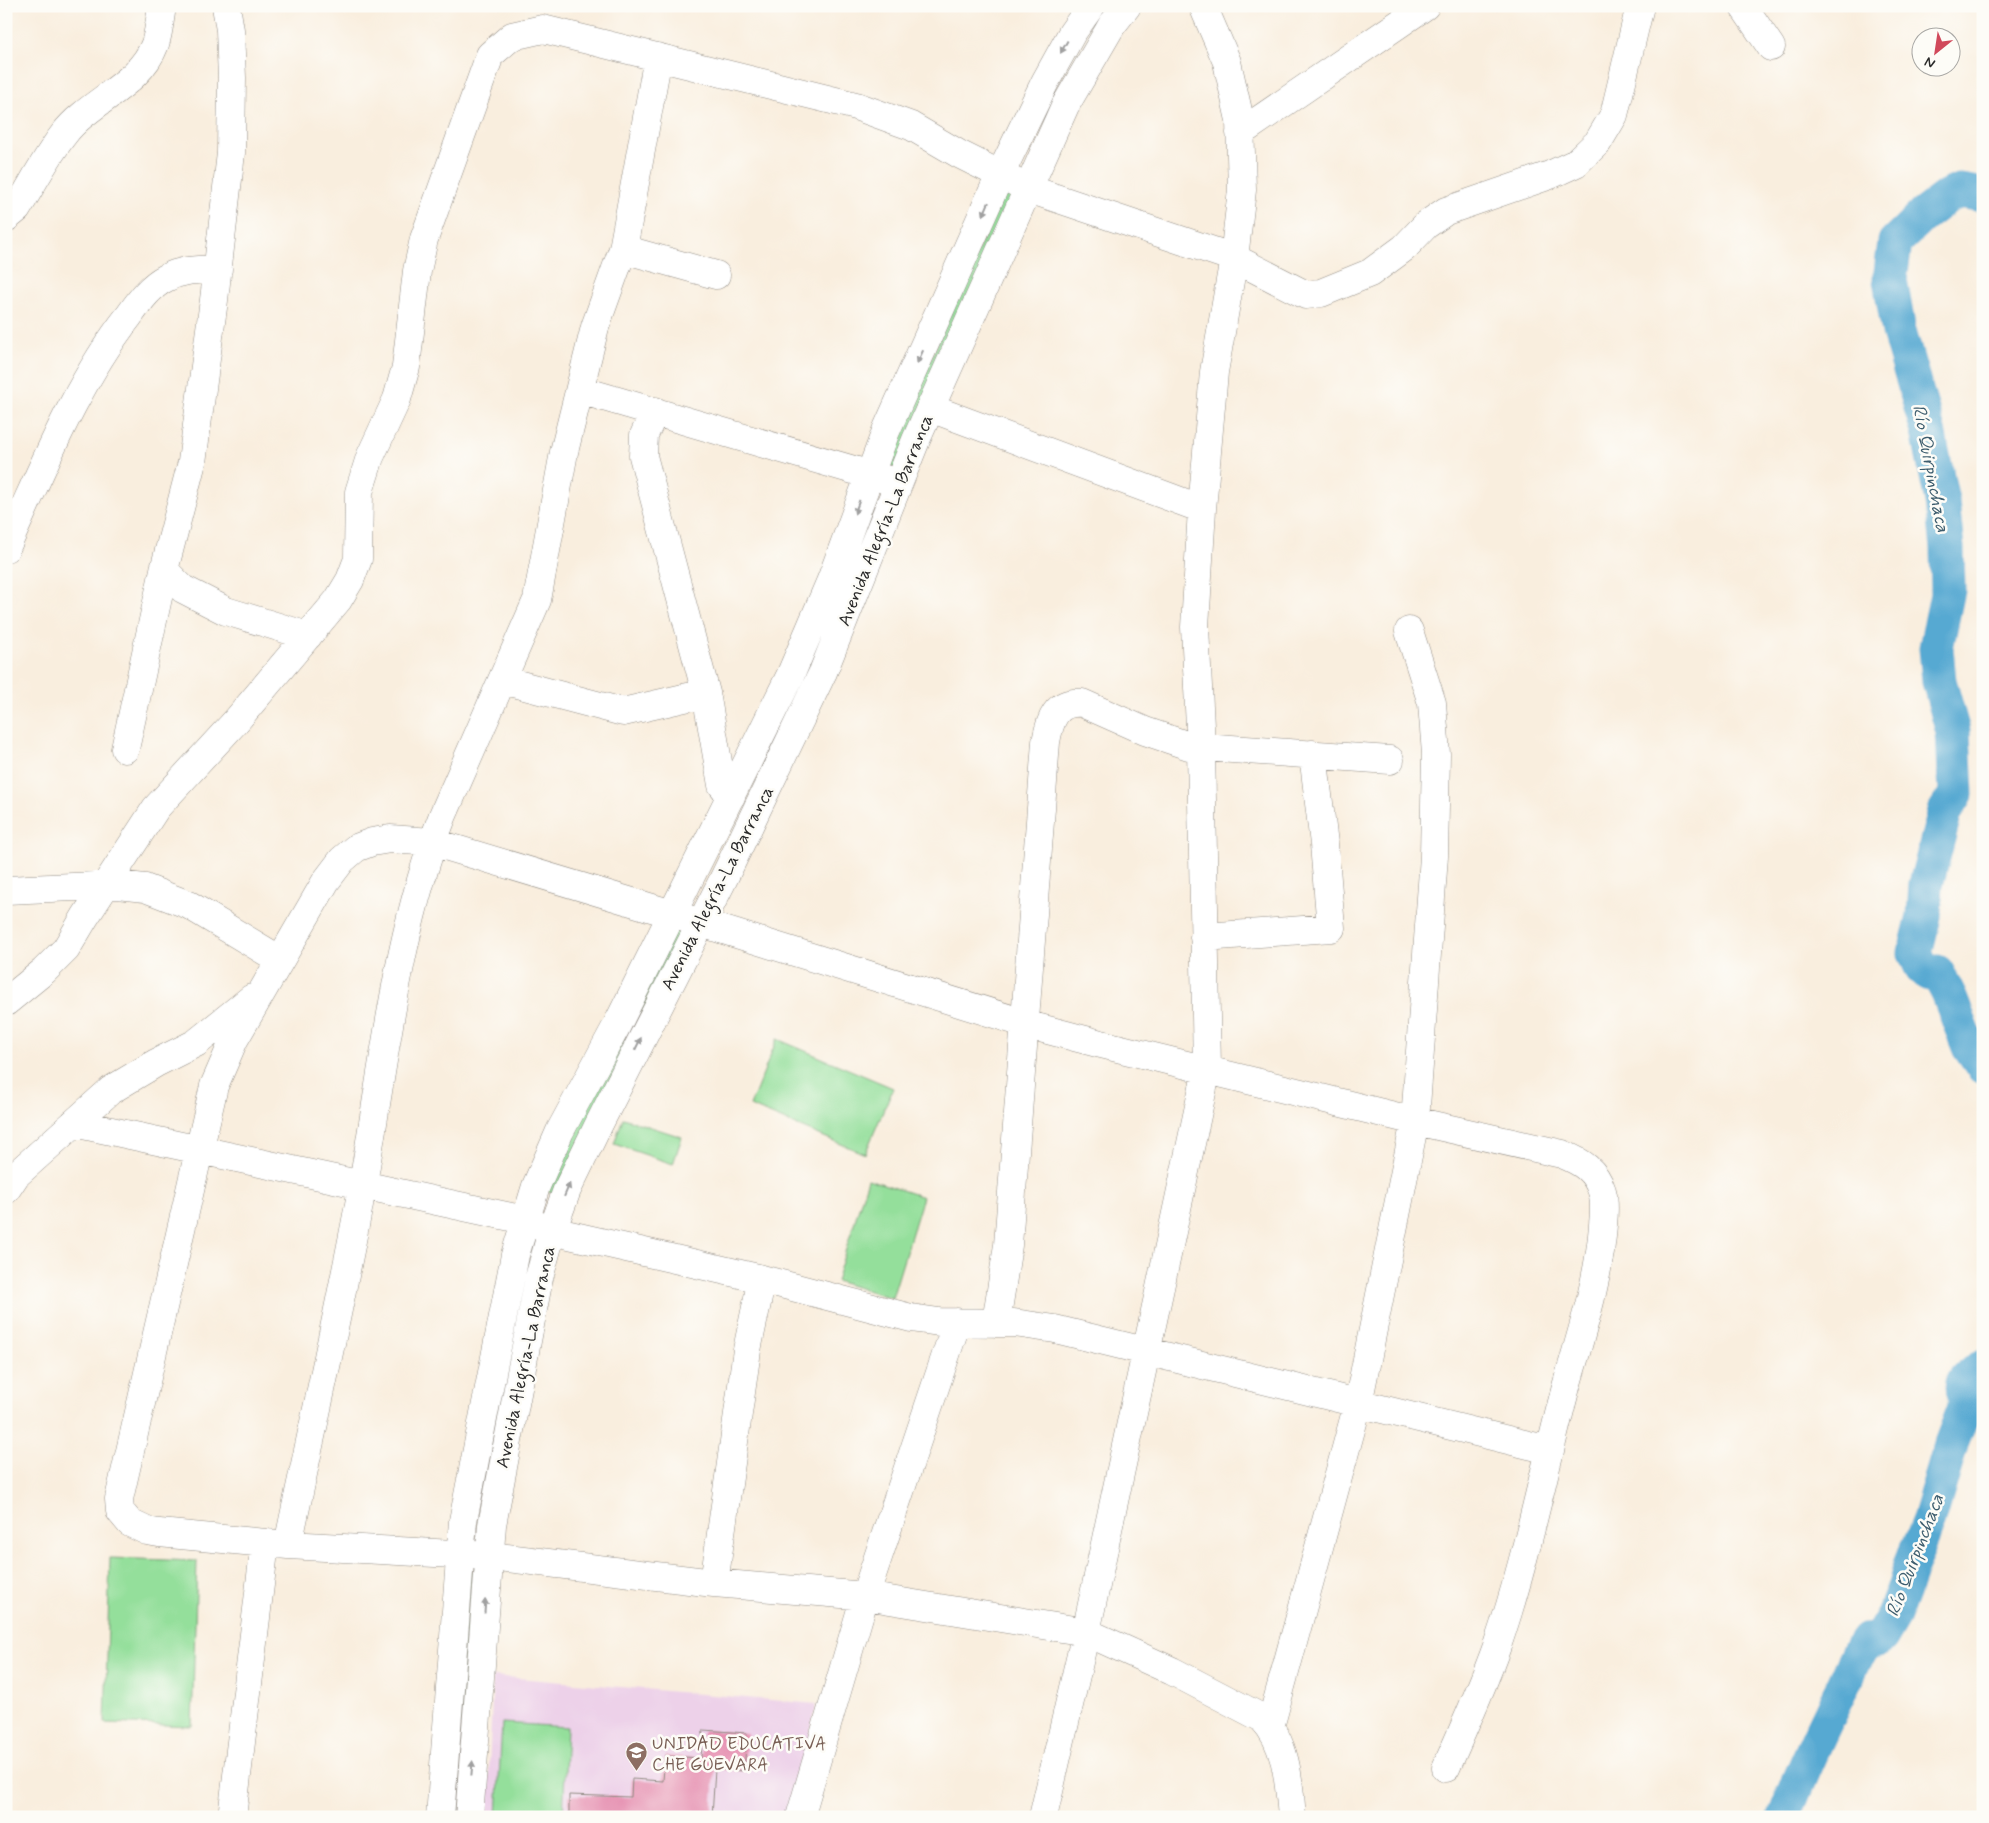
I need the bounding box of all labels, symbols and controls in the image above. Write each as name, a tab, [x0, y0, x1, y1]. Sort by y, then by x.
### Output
north arrow	[1912, 28, 1962, 78]
one-way arrow	[1060, 39, 1068, 54]
text: N	[1921, 52, 1939, 73]
one-way arrow	[982, 202, 990, 216]
one-way arrow	[916, 350, 924, 364]
water label: Río Quirpinchaca	[1906, 402, 1955, 535]
street label: Avenida Alegría-La Barranca	[832, 411, 941, 631]
one-way arrow	[853, 500, 861, 515]
street label: Avenida Alegría-La Barranca	[656, 782, 782, 996]
one-way arrow	[634, 1037, 642, 1051]
one-way arrow	[564, 1183, 572, 1198]
street label: Avenida Alegría-La Barranca	[491, 1244, 563, 1471]
water label: Río Quirpinchaca	[1881, 1490, 1950, 1620]
one-way arrow	[482, 1598, 490, 1614]
place label: UNIDAD EDUCATIVA CHE GUEVARA	[652, 1732, 826, 1777]
school or university icon: UNIDAD EDUCATIVA CHE GUEVARA	[624, 1741, 648, 1772]
one-way arrow	[469, 1760, 477, 1776]

